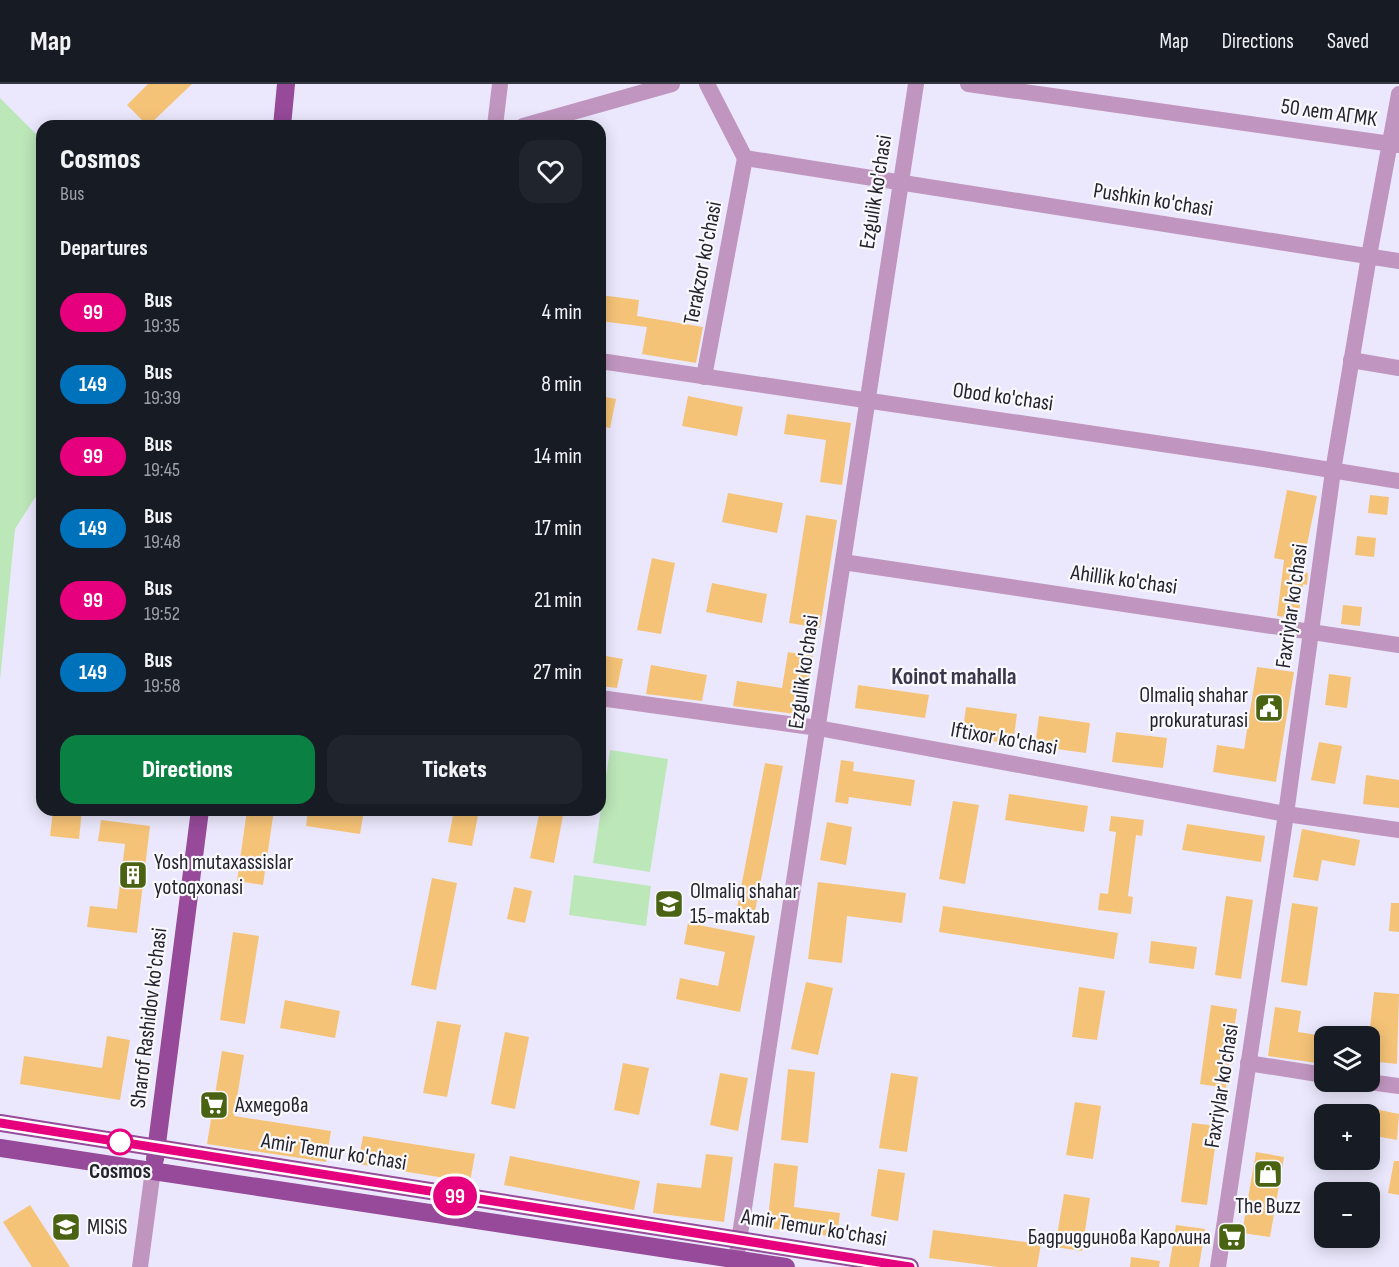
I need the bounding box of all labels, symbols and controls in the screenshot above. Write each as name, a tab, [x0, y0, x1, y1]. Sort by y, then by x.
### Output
text: Map	[30, 25, 71, 58]
text: Map	[1159, 29, 1189, 54]
text: Directions	[1222, 29, 1294, 54]
text: Saved	[1327, 29, 1369, 54]
street label: 50 лет АГМК	[1279, 93, 1379, 133]
street label: Ezgulik ko'chasi	[854, 133, 898, 251]
button: heart	[519, 140, 582, 203]
text: Cosmos	[60, 143, 140, 176]
street label: Pushkin ko'chasi	[1091, 177, 1215, 223]
text: Bus	[60, 182, 84, 206]
street label: Terakzor ko'chasi	[678, 199, 728, 327]
text: Departures	[60, 235, 148, 262]
text: Bus	[144, 287, 173, 314]
text: 4 min	[542, 299, 582, 326]
text: 99	[83, 300, 103, 325]
text: 19:35	[144, 314, 180, 338]
text: Bus	[144, 359, 173, 386]
text: 8 min	[541, 371, 582, 398]
text: 149	[79, 372, 107, 397]
street label: Obod ko'chasi	[951, 377, 1055, 417]
text: 19:39	[144, 386, 181, 410]
text: Bus	[144, 431, 173, 458]
text: 14 min	[534, 443, 582, 470]
text: 99	[83, 444, 103, 469]
text: 19:45	[144, 458, 180, 482]
text: Bus	[144, 503, 173, 530]
text: 17 min	[534, 515, 582, 542]
text: 149	[79, 516, 107, 541]
text: 19:48	[144, 530, 181, 554]
street label: Faxriylar ko'chasi	[1270, 542, 1314, 670]
street label: Ahillik ko'chasi	[1068, 559, 1179, 601]
text: Bus	[144, 575, 173, 602]
text: 21 min	[534, 587, 582, 614]
text: 99	[83, 588, 103, 613]
text: 19:52	[144, 602, 180, 626]
street label: Ezgulik ko'chasi	[783, 613, 825, 731]
text: Bus	[144, 647, 173, 674]
text: 27 min	[533, 659, 582, 686]
text: 149	[79, 660, 107, 685]
district label: Koinot mahalla	[891, 662, 1017, 691]
text: 19:58	[144, 674, 180, 698]
place label: Olmaliq shahar prokuraturasi	[1139, 682, 1248, 734]
public building icon: Olmaliq shahar prokuraturasi	[1253, 692, 1285, 724]
street label: Iftixor ko'chasi	[949, 716, 1059, 762]
button: Directions	[60, 735, 315, 804]
button: Tickets	[327, 735, 582, 804]
place label: Yosh mutaxassislar yotoqxonasi	[154, 849, 293, 901]
building icon: Yosh mutaxassislar yotoqxonasi	[117, 859, 149, 891]
place label: Olmaliq shahar 15-maktab	[690, 878, 799, 930]
school or university icon: Olmaliq shahar 15-maktab	[653, 888, 685, 920]
street label: Sharof Rashidov ko'chasi	[125, 926, 173, 1110]
street label: Faxriylar ko'chasi	[1199, 1022, 1245, 1150]
map controls	[1314, 1026, 1380, 1248]
button: layers	[1314, 1026, 1380, 1092]
supermarket icon: Ахмедова	[198, 1089, 230, 1121]
place label: Ахмедова	[234, 1092, 308, 1119]
button: +	[1314, 1104, 1380, 1170]
street label: Amir Temur ko'chasi	[258, 1127, 409, 1177]
marker: Cosmos	[107, 1129, 133, 1155]
place label: Cosmos	[89, 1158, 151, 1185]
shop icon: The Buzz	[1252, 1158, 1284, 1190]
line badge: 99	[428, 1176, 482, 1216]
button: −	[1314, 1182, 1380, 1248]
text: 99	[445, 1184, 465, 1209]
place label: The Buzz	[1235, 1193, 1301, 1220]
street label: Amir Temur ko'chasi	[738, 1203, 889, 1253]
school or university icon: MISiS	[50, 1211, 82, 1243]
place label: MISiS	[87, 1214, 127, 1241]
supermarket icon: Бадриддинова Каролина	[1216, 1221, 1248, 1253]
place label: Бадриддинова Каролина	[1028, 1224, 1211, 1251]

